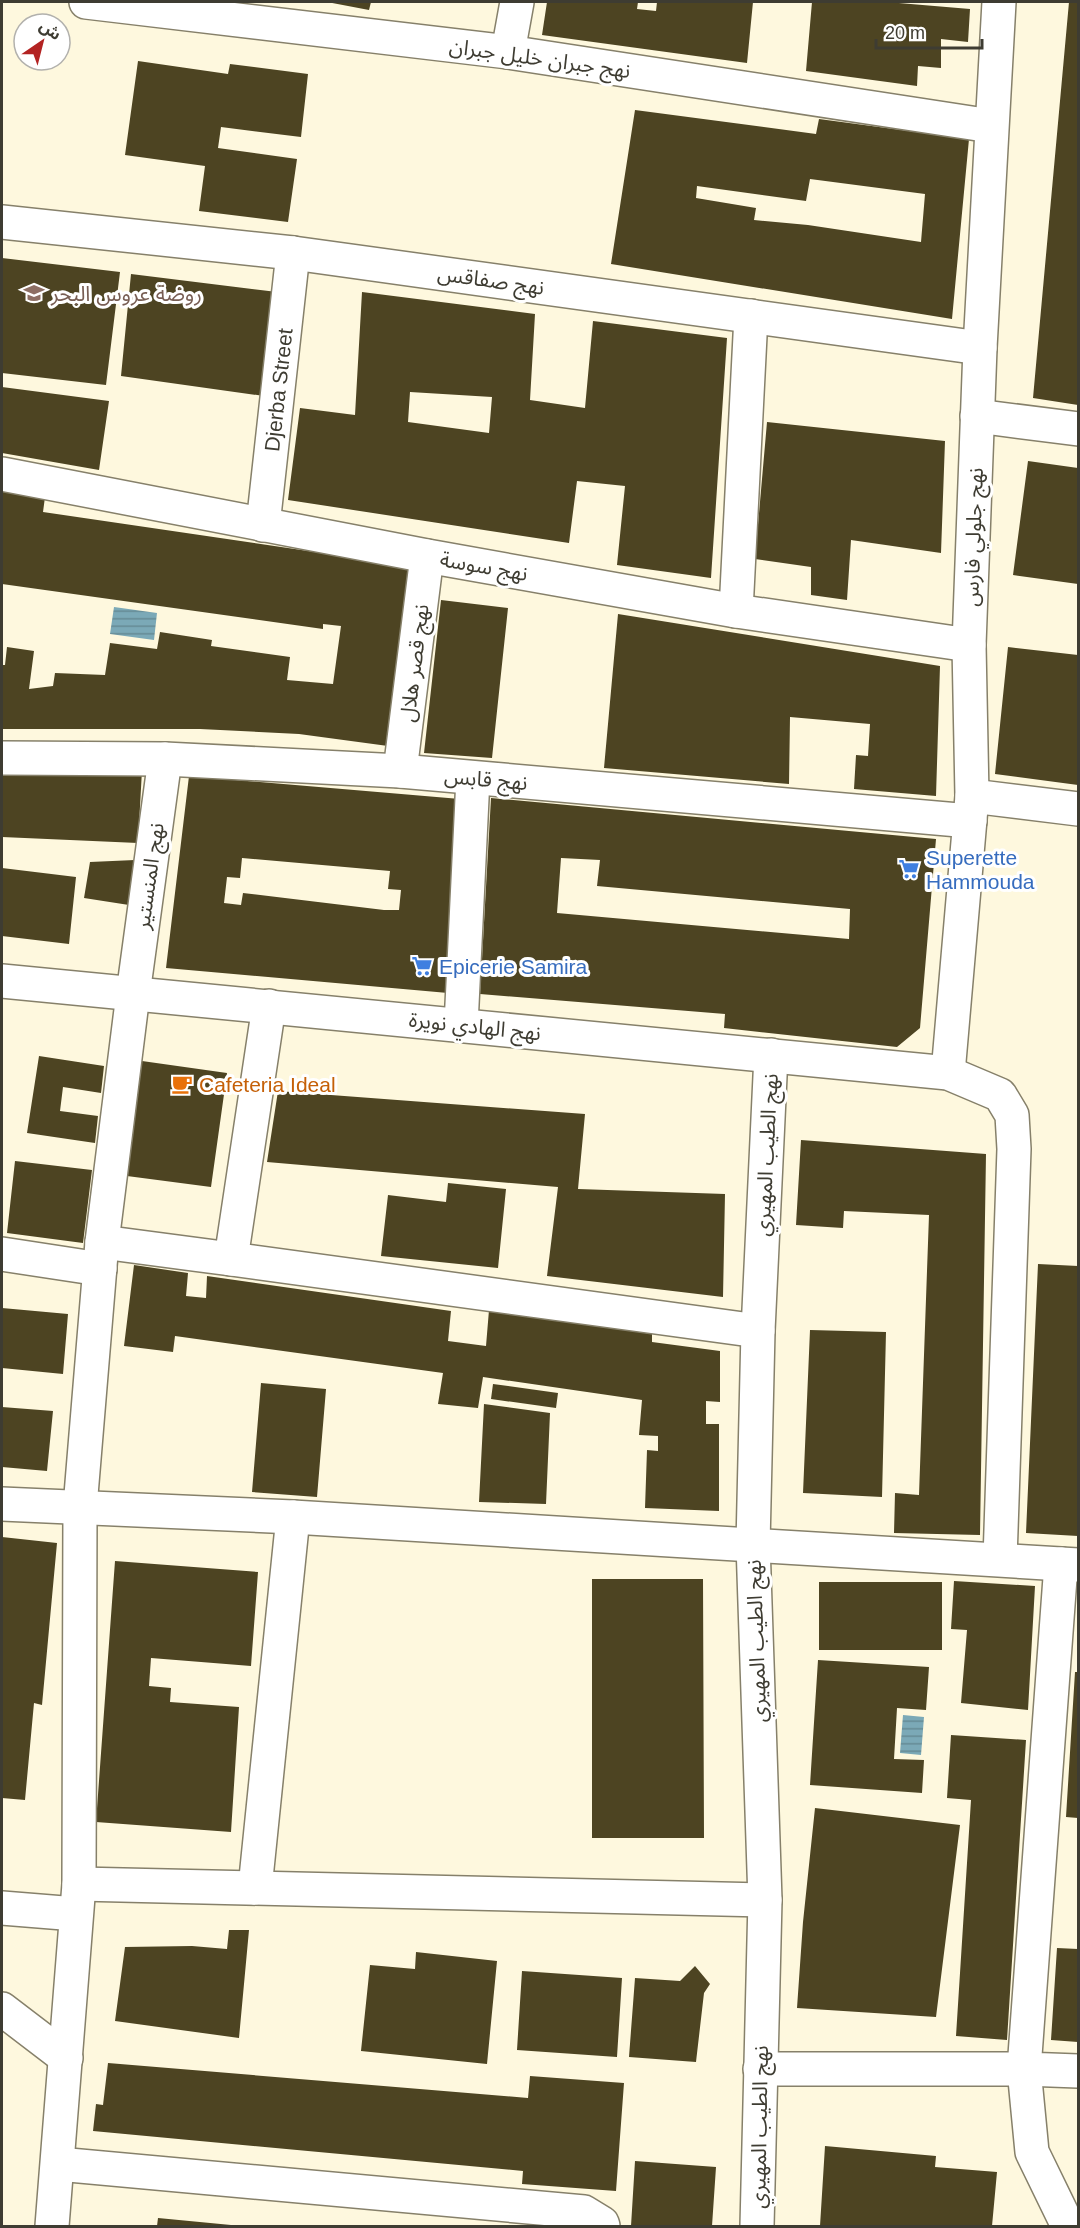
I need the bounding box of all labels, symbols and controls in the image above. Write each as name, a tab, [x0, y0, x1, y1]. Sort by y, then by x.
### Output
north arrow	[12, 12, 72, 72]
scale bar	[876, 12, 982, 50]
text: ش	[36, 17, 64, 44]
text: 20 m	[885, 23, 925, 43]
street label: نهج جبران خليل جبران	[447, 34, 632, 86]
street label: نهج صفاقس	[436, 261, 546, 303]
school or university icon: روضة عروس البحر	[22, 281, 46, 305]
place label: روضة عروس البحر	[50, 282, 202, 306]
street label: Djerba Street	[260, 327, 296, 453]
street label: نهج جلولي فارس	[959, 467, 992, 607]
street label: نهج سوسة	[438, 547, 530, 589]
street label: نهج قصر هلال	[395, 603, 437, 724]
street label: نهج قابس	[443, 764, 529, 798]
street label: نهج المنستير	[130, 821, 172, 932]
place label: Superette Hammouda	[926, 846, 1035, 893]
supermarket icon: Superette Hammouda	[897, 857, 921, 881]
supermarket icon: Epicerie Samira	[410, 954, 434, 978]
place label: Epicerie Samira	[439, 955, 588, 978]
street label: نهج الهادي نويرة	[407, 1008, 542, 1049]
cafe icon: Cafeteria Ideal	[170, 1072, 194, 1096]
place label: Cafeteria Ideal	[199, 1073, 336, 1096]
street label: نهج الطيب المهيري	[750, 1073, 787, 1237]
street label: نهج الطيب المهيري	[742, 1559, 775, 1723]
street label: نهج الطيب المهيري	[746, 2045, 777, 2209]

